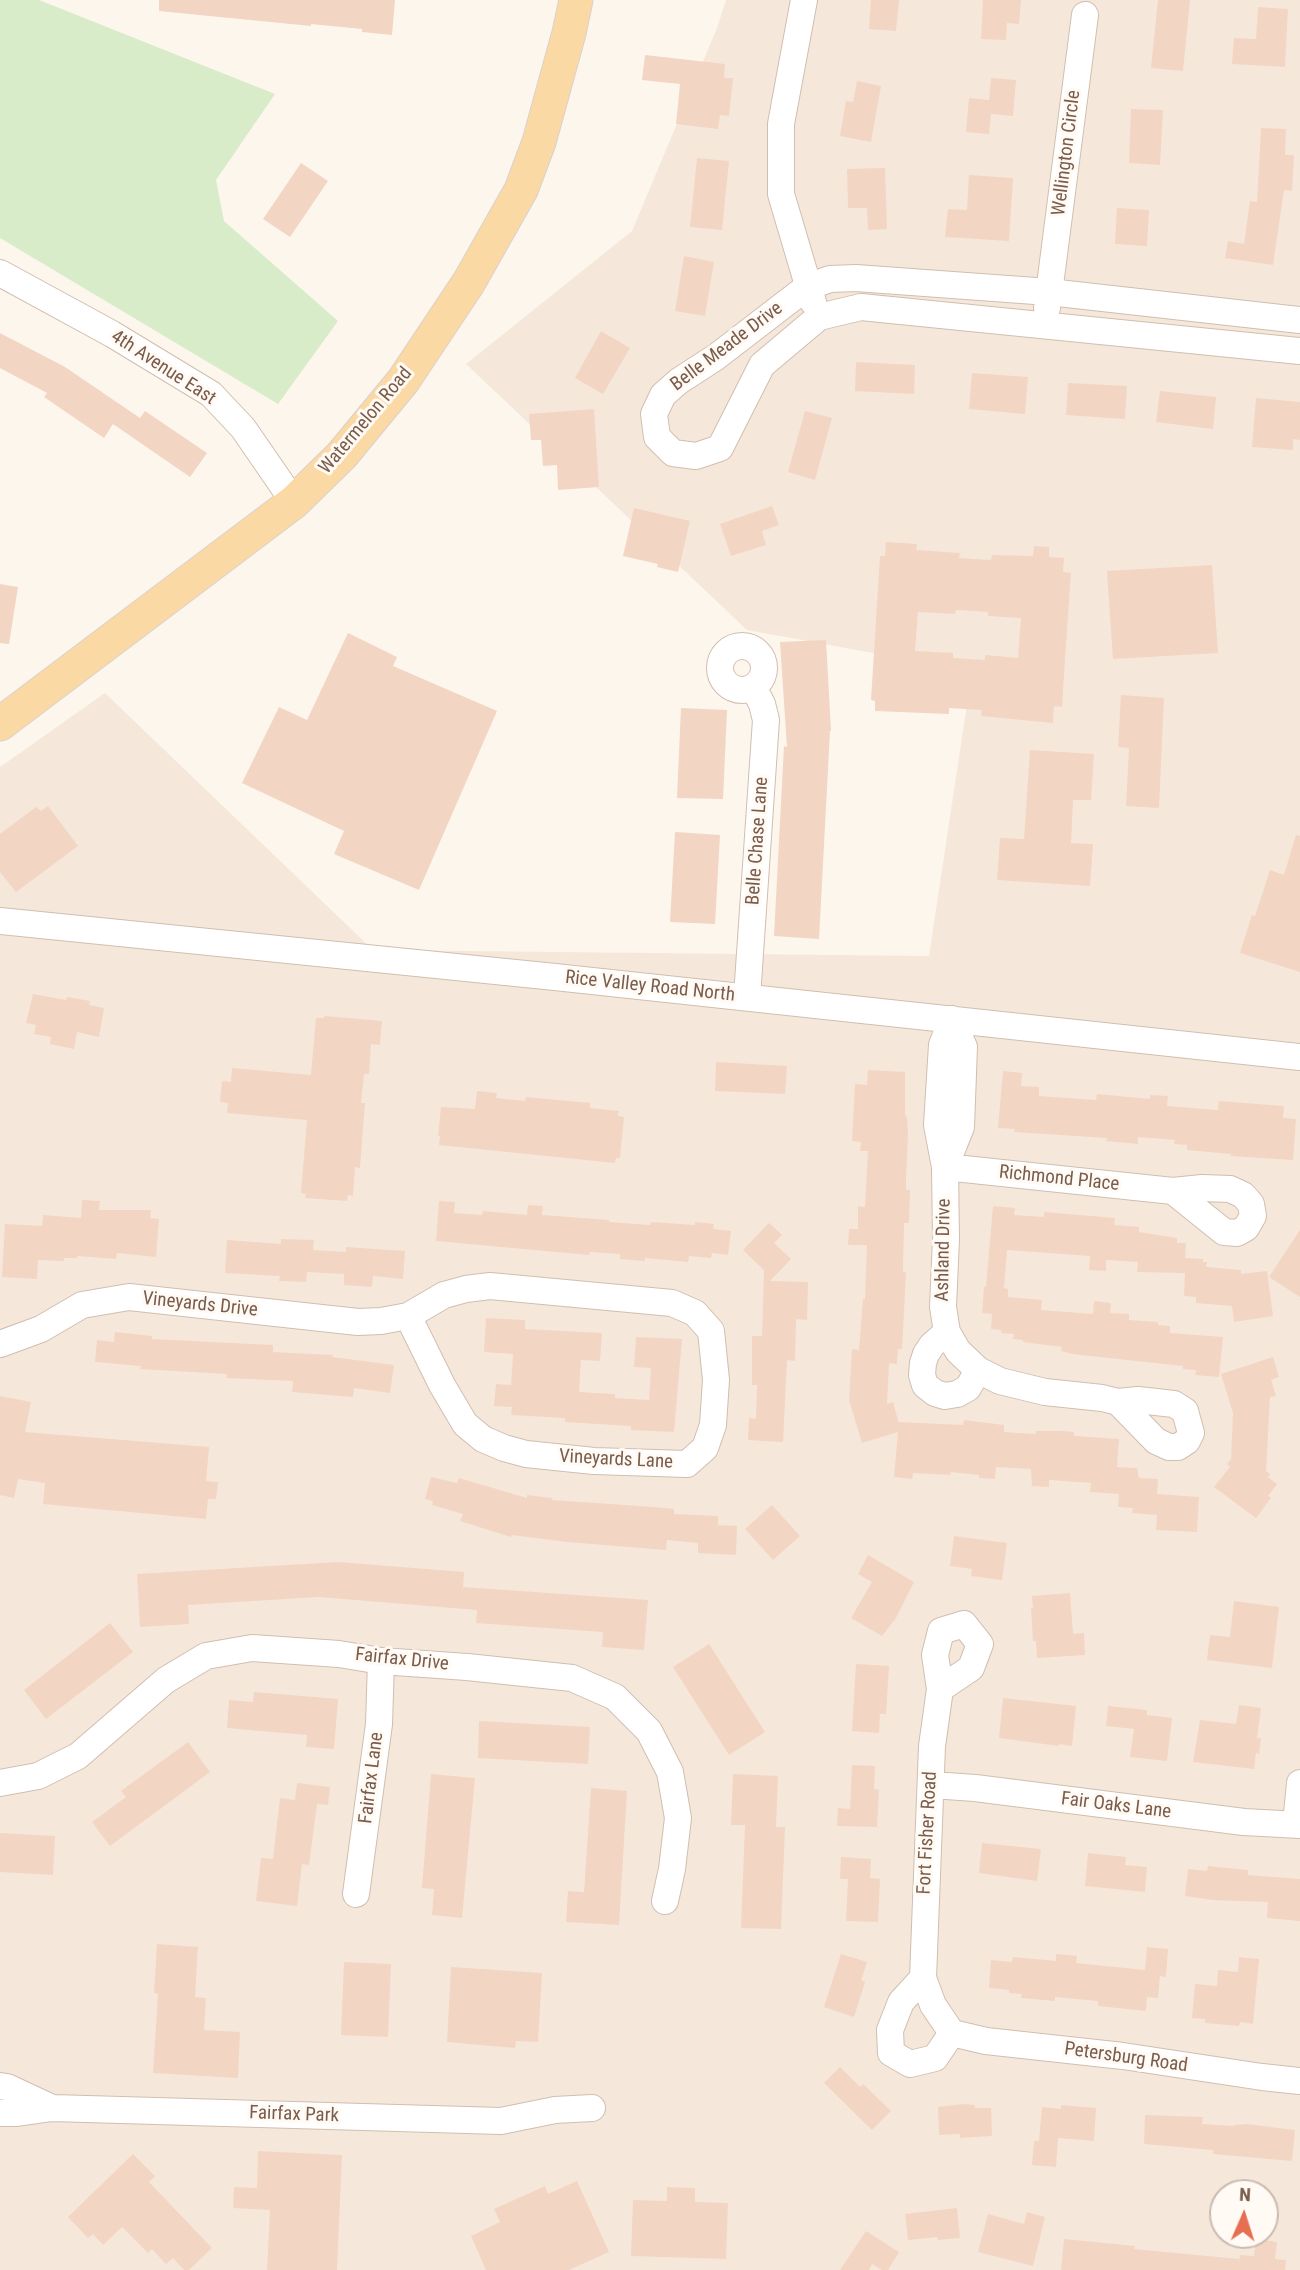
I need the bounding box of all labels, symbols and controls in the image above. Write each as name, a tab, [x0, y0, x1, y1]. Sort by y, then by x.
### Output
street label: Wellington Circle	[1048, 89, 1086, 217]
street label: Belle Meade Drive	[667, 298, 787, 396]
street label: 4th Avenue East	[106, 326, 220, 410]
street label: Watermelon Road	[315, 363, 417, 479]
street label: Belle Chase Lane	[742, 776, 774, 906]
street label: Rice Valley Road North	[564, 967, 736, 1007]
street label: Richmond Place	[998, 1161, 1120, 1197]
street label: Ashland Drive	[932, 1198, 956, 1302]
street label: Vineyards Drive	[141, 1288, 259, 1322]
street label: Vineyards Lane	[558, 1446, 674, 1474]
street label: Fairfax Drive	[354, 1644, 450, 1676]
street label: Fairfax Lane	[355, 1731, 389, 1825]
street label: Fort Fisher Road	[913, 1771, 943, 1895]
street label: Fair Oaks Lane	[1060, 1788, 1172, 1824]
street label: Petersburg Road	[1063, 2038, 1189, 2078]
street label: Fairfax Park	[249, 2102, 339, 2128]
north arrow	[1209, 2179, 1279, 2249]
text: N	[1239, 2183, 1251, 2206]

